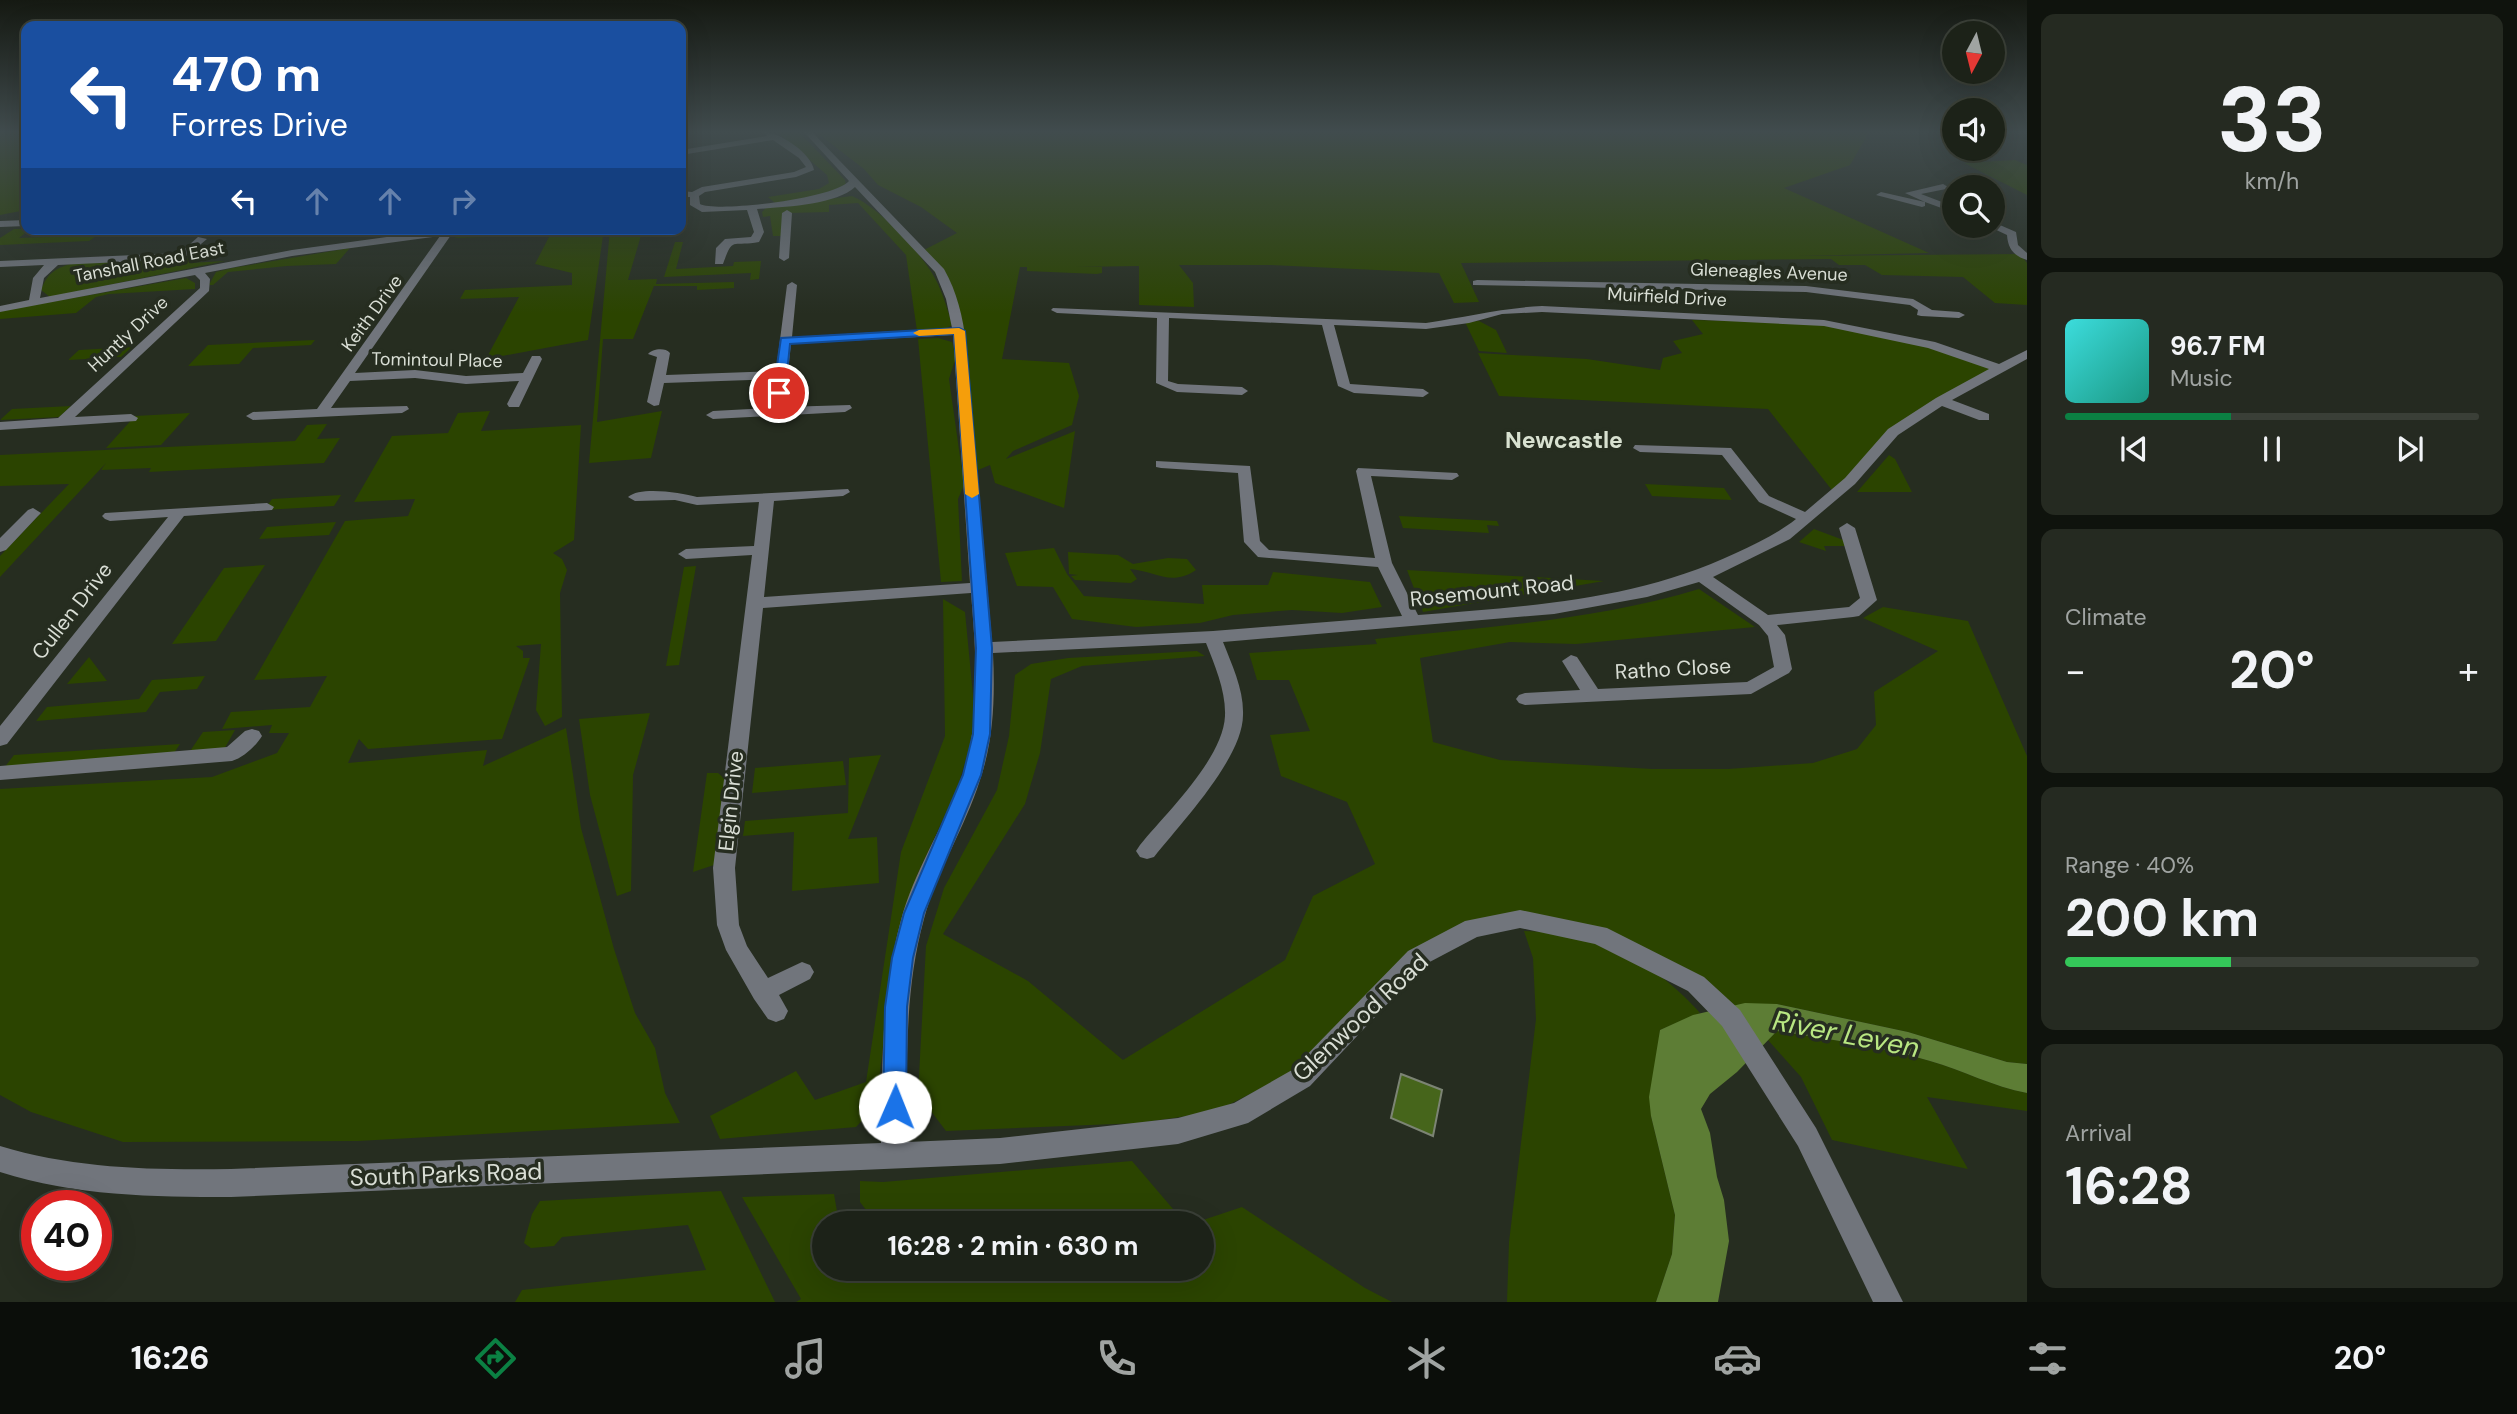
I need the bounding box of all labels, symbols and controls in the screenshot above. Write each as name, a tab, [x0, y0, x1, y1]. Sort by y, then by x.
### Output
north arrow	[1942, 21, 2006, 84]
map controls	[1942, 21, 2005, 238]
text: 470 m	[171, 42, 321, 106]
icon: left	[56, 49, 147, 140]
text: 33	[2217, 61, 2327, 179]
button: sound	[1942, 98, 2005, 161]
text: Forres Drive	[171, 104, 348, 146]
text: km/h	[2245, 166, 2299, 196]
button: search	[1942, 175, 2005, 238]
icon: left	[225, 182, 263, 220]
icon: ahead	[298, 182, 336, 220]
icon: ahead	[371, 182, 409, 220]
icon: right	[444, 182, 482, 220]
street label: Tanshall Road East	[72, 236, 226, 288]
street label: Gleneagles Avenue	[1690, 257, 1848, 287]
street label: Keith Drive	[336, 270, 408, 356]
street label: Muirfield Drive	[1607, 282, 1727, 312]
street label: Huntly Drive	[83, 291, 173, 377]
text: 96.7 FM	[2170, 329, 2265, 363]
street label: Tomintoul Place	[371, 347, 503, 373]
pin	[749, 363, 809, 423]
text: Music	[2170, 363, 2233, 393]
icon: arrive	[760, 374, 798, 412]
district label: Newcastle	[1505, 425, 1623, 455]
icon: previous	[2115, 430, 2153, 468]
icon: pause	[2253, 430, 2291, 468]
icon: next	[2391, 430, 2429, 468]
street label: Cullen Drive	[25, 557, 119, 665]
street label: Rosemount Road	[1409, 568, 1575, 614]
text: Climate	[2065, 602, 2147, 632]
text: 20°	[2229, 636, 2315, 704]
text: −	[2065, 646, 2086, 696]
text: +	[2458, 646, 2479, 696]
street label: Ratho Close	[1614, 652, 1732, 686]
street label: Elgin Drive	[712, 749, 750, 853]
text: Range · 40%	[2065, 850, 2194, 880]
text: 200 km	[2065, 884, 2259, 952]
street label: Glenwood Road	[1286, 946, 1434, 1088]
water label: River Leven	[1769, 1002, 1923, 1066]
position arrow	[858, 1070, 932, 1144]
text: Arrival	[2065, 1118, 2132, 1148]
text: 16:28	[2065, 1152, 2193, 1220]
street label: South Parks Road	[349, 1155, 543, 1193]
speed limit sign: 40	[21, 1190, 112, 1281]
text: 16:28 · 2 min · 630 m	[887, 1229, 1139, 1263]
icon: directions	[471, 1334, 520, 1383]
icon: music	[781, 1334, 830, 1383]
icon: phone	[1092, 1334, 1141, 1383]
icon: climate	[1402, 1334, 1451, 1383]
icon: car	[1713, 1334, 1762, 1383]
icon: filters	[2023, 1334, 2072, 1383]
text: 16:26	[131, 1337, 210, 1379]
text: 20°	[2334, 1337, 2386, 1379]

